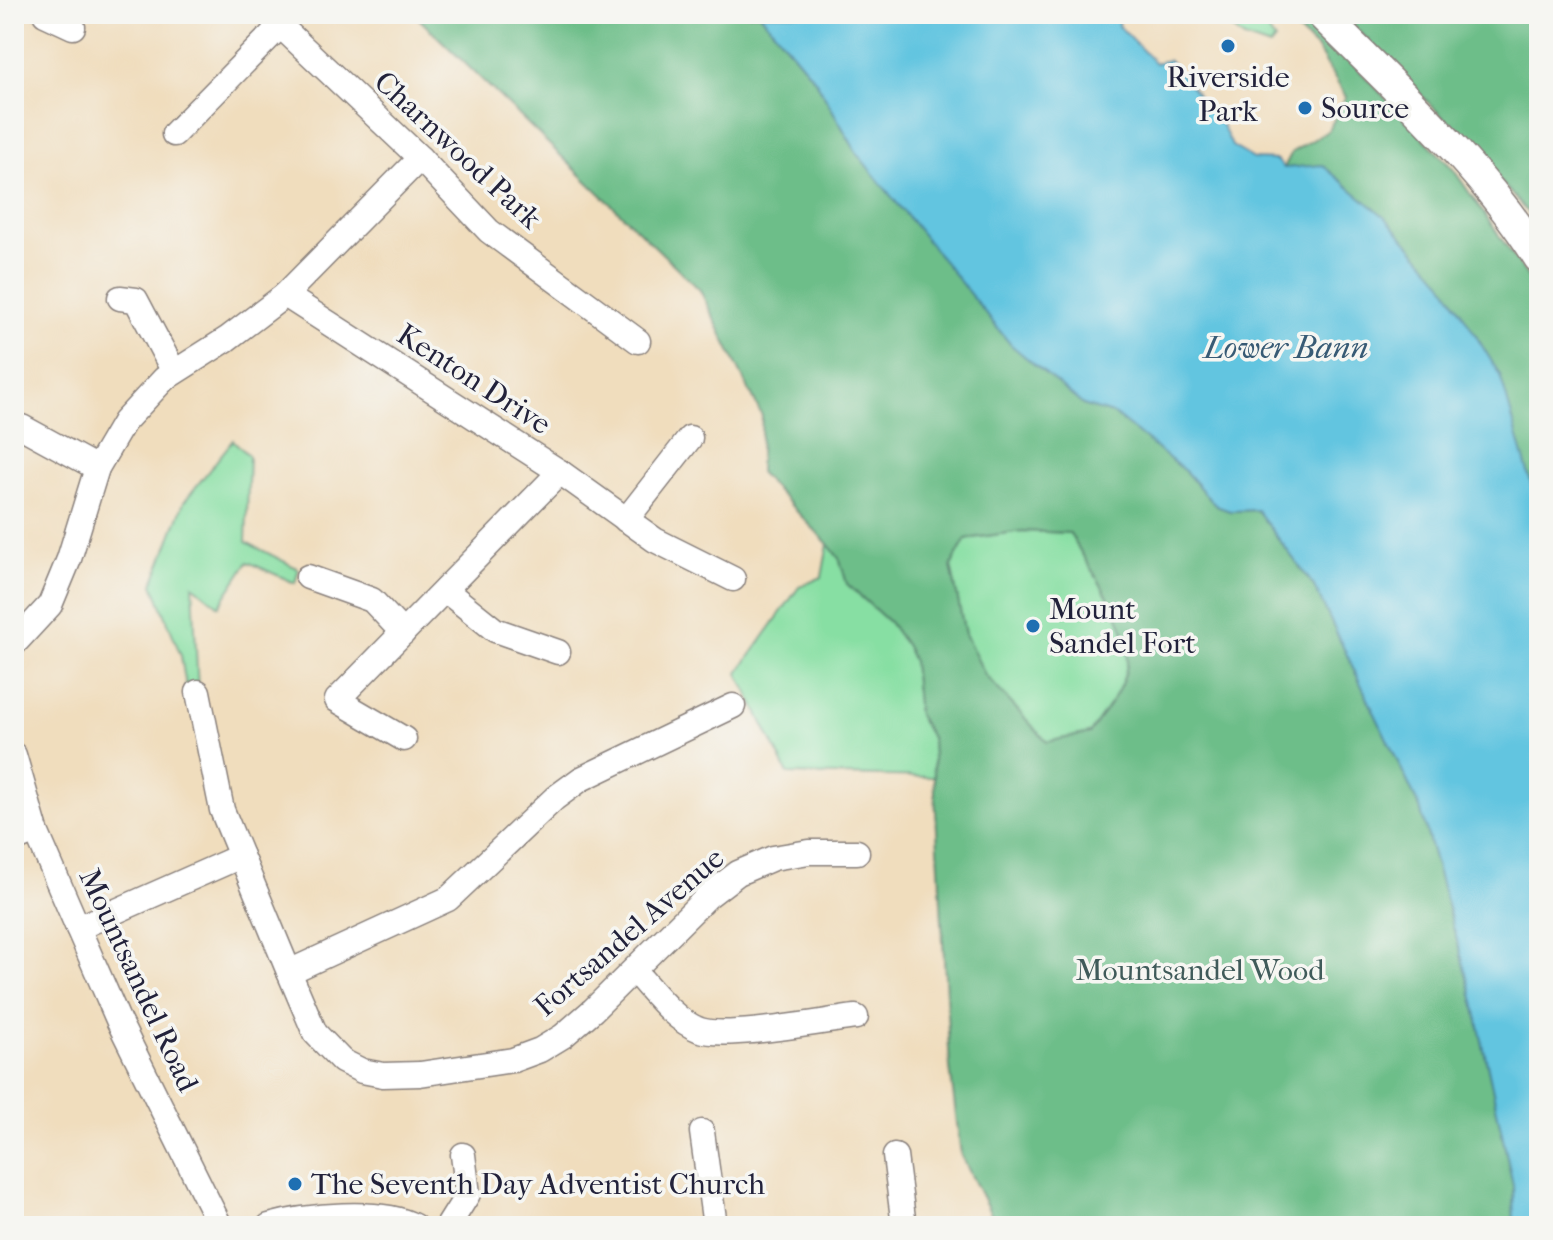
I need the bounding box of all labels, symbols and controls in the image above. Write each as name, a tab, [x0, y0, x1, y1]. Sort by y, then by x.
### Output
marker: Riverside Park	[1219, 37, 1237, 55]
place label: Riverside Park	[1166, 60, 1290, 129]
street label: Charnwood Park	[367, 64, 549, 237]
place label: Source	[1321, 91, 1409, 126]
marker: Source	[1296, 99, 1314, 117]
street label: Kenton Drive	[390, 317, 557, 442]
water label: Lower Bann	[1202, 329, 1368, 366]
place label: Mount Sandel Fort	[1049, 592, 1196, 661]
marker: Mount Sandel Fort	[1024, 617, 1042, 635]
street label: Fortsandel Avenue	[527, 841, 731, 1024]
street label: Mountsandel Road	[72, 863, 206, 1098]
park label: Mountsandel Wood	[1075, 953, 1325, 988]
place label: The Seventh Day Adventist Church	[311, 1167, 765, 1202]
marker: The Seventh Day Adventist Church	[286, 1175, 304, 1193]

